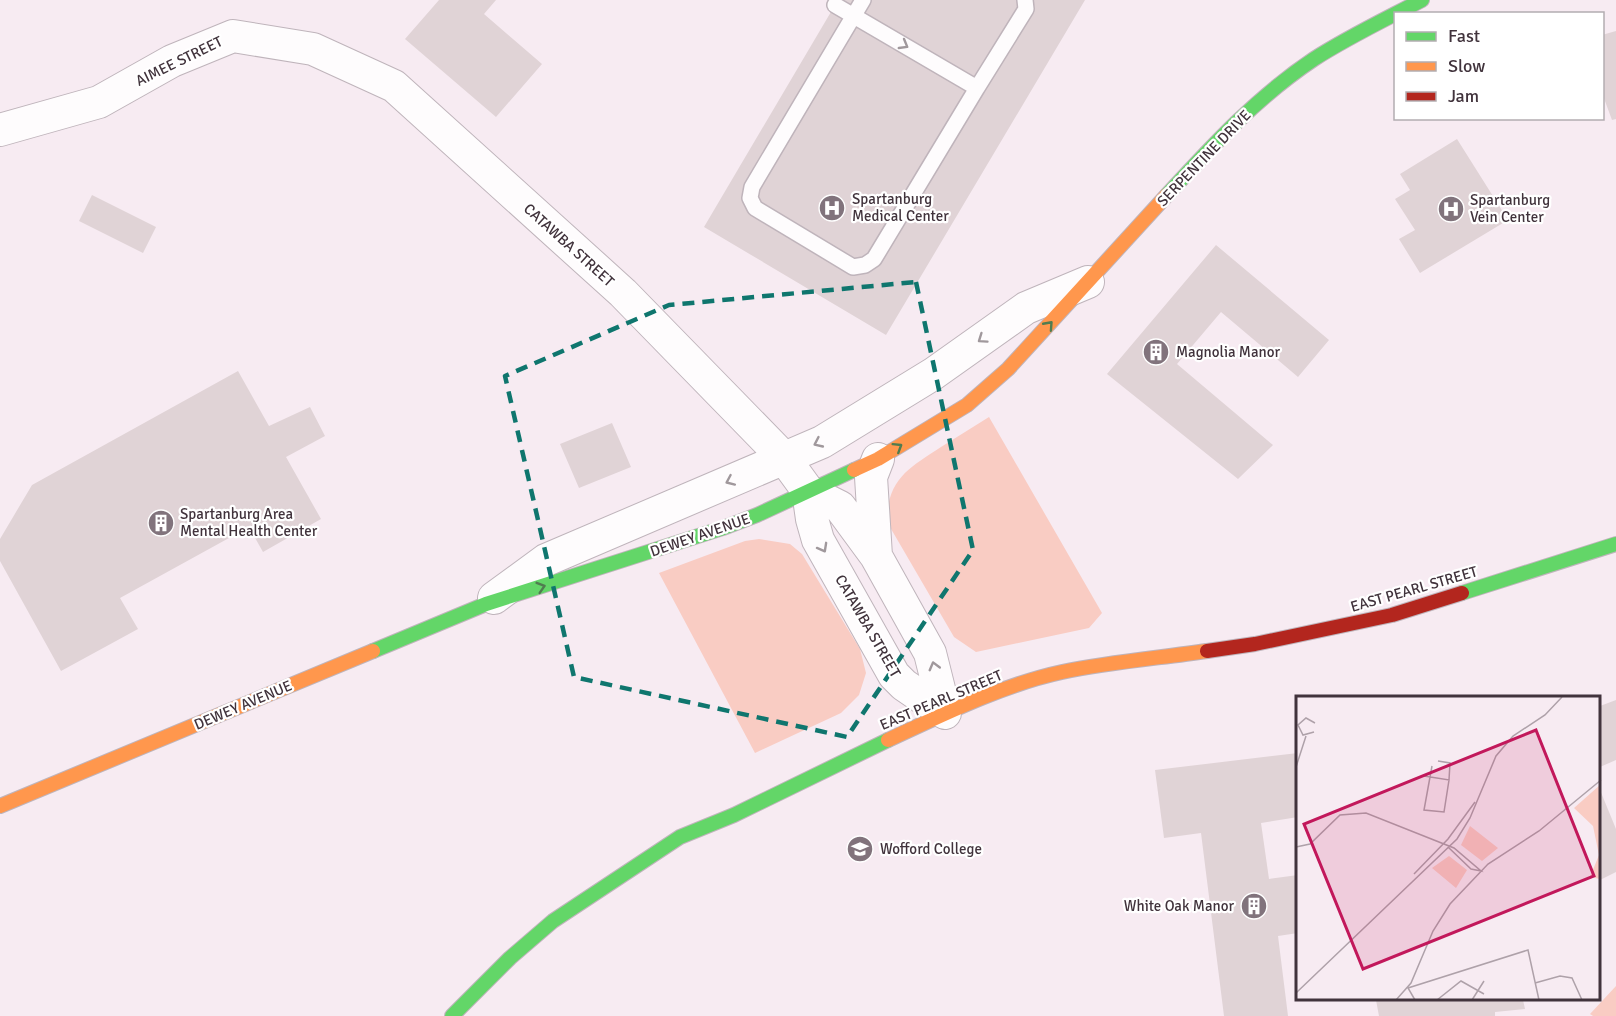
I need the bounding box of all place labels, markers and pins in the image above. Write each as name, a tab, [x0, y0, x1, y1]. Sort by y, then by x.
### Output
place label: Spartanburg Medical Center	[852, 190, 949, 225]
place label: Spartanburg Vein Center	[1470, 191, 1550, 226]
hospital icon: Spartanburg Medical Center	[817, 193, 847, 223]
hospital icon: Spartanburg Vein Center	[1436, 194, 1466, 224]
building icon: Magnolia Manor	[1141, 337, 1171, 367]
place label: Magnolia Manor	[1176, 343, 1281, 361]
place label: Spartanburg Area Mental Health Center	[180, 505, 318, 540]
building icon: Spartanburg Area Mental Health Center	[146, 508, 176, 538]
school or university icon: Wofford College	[845, 834, 875, 864]
place label: Wofford College	[880, 840, 982, 858]
building icon: White Oak Manor	[1239, 891, 1269, 921]
place label: White Oak Manor	[1124, 897, 1234, 915]

